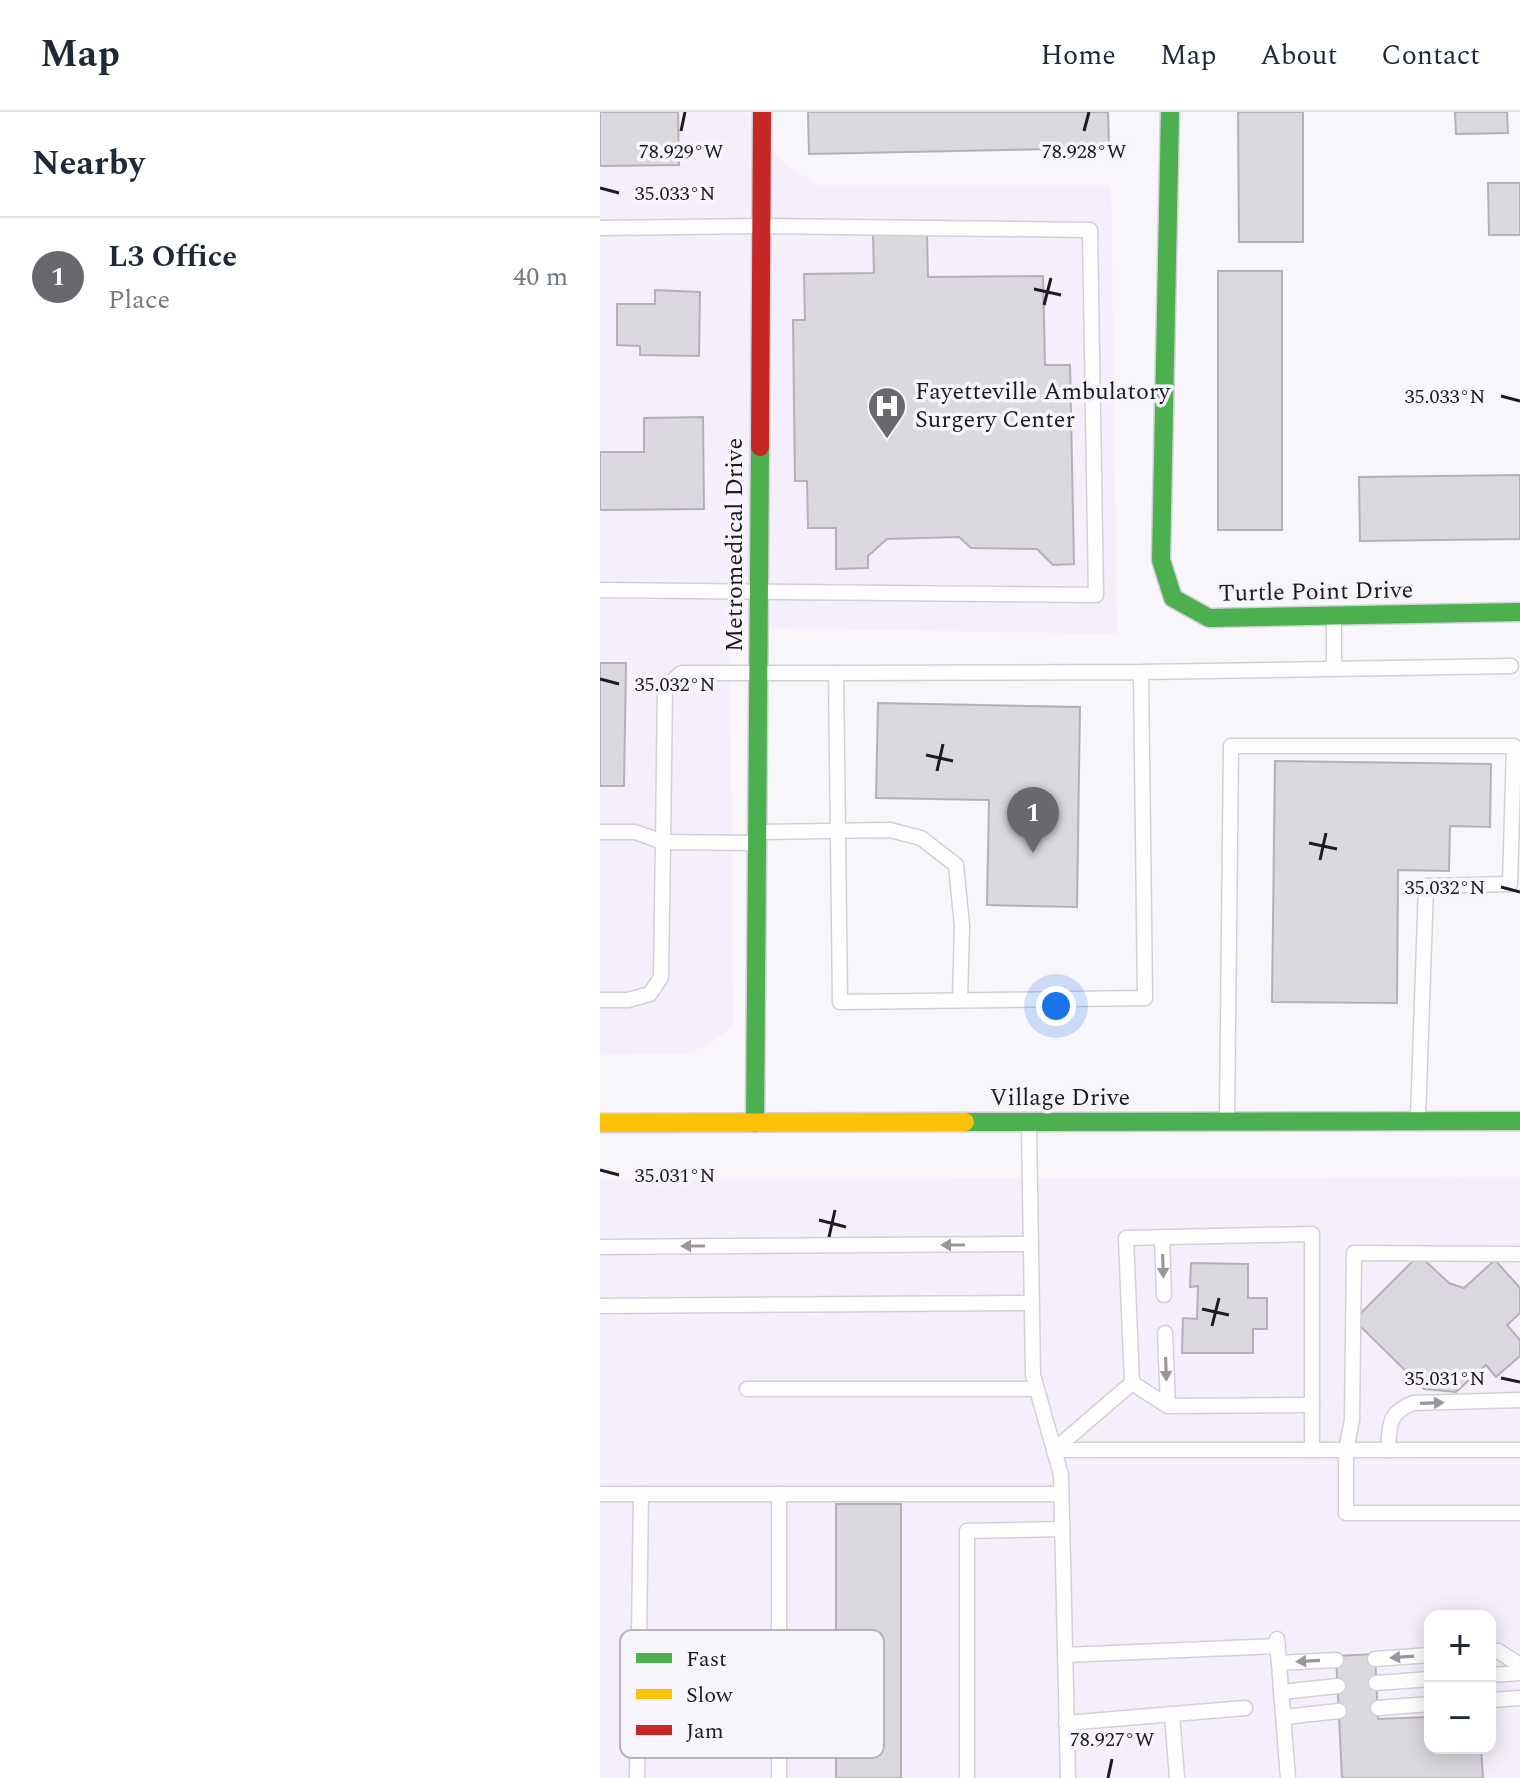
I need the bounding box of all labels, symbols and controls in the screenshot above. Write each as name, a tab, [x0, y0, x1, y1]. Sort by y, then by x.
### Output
text: Map	[40, 26, 120, 84]
text: Home	[1040, 34, 1116, 77]
text: Map	[1160, 34, 1216, 77]
text: About	[1260, 34, 1337, 77]
text: Contact	[1381, 34, 1480, 77]
text: 78.929°W	[639, 137, 724, 167]
text: 78.928°W	[1042, 137, 1127, 167]
text: Nearby	[32, 138, 145, 190]
text: 35.033°N	[635, 179, 715, 209]
text: L3 Office	[108, 234, 237, 280]
text: 1	[51, 257, 65, 297]
text: 40 m	[513, 257, 568, 297]
text: Place	[108, 280, 170, 320]
place label: Fayetteville Ambulatory Surgery Center	[915, 374, 1171, 438]
text: 35.033°N	[1405, 382, 1485, 412]
hospital icon: Fayetteville Ambulatory Surgery Center	[866, 385, 908, 440]
street label: Metromedical Drive	[717, 438, 753, 652]
street label: Turtle Point Drive	[1218, 572, 1414, 612]
text: 35.032°N	[635, 670, 715, 700]
pin: 1	[1007, 787, 1059, 853]
text: 35.032°N	[1405, 873, 1485, 903]
your location	[1036, 986, 1076, 1026]
street label: Village Drive	[990, 1080, 1130, 1116]
text: 35.031°N	[635, 1161, 715, 1191]
one-way arrow	[940, 1239, 965, 1251]
one-way arrow	[680, 1240, 705, 1252]
one-way arrow	[1156, 1254, 1169, 1279]
one-way arrow	[1160, 1357, 1173, 1382]
text: 35.031°N	[1405, 1364, 1485, 1394]
one-way arrow	[1420, 1396, 1445, 1409]
map controls	[1424, 1610, 1496, 1754]
button: +	[1424, 1610, 1496, 1682]
legend	[620, 1630, 884, 1758]
text: Fast	[686, 1643, 727, 1676]
one-way arrow	[1390, 1651, 1415, 1664]
one-way arrow	[1295, 1655, 1320, 1668]
text: Slow	[686, 1679, 734, 1712]
button: −	[1424, 1682, 1496, 1754]
text: Jam	[686, 1715, 724, 1748]
text: 78.927°W	[1070, 1725, 1155, 1755]

